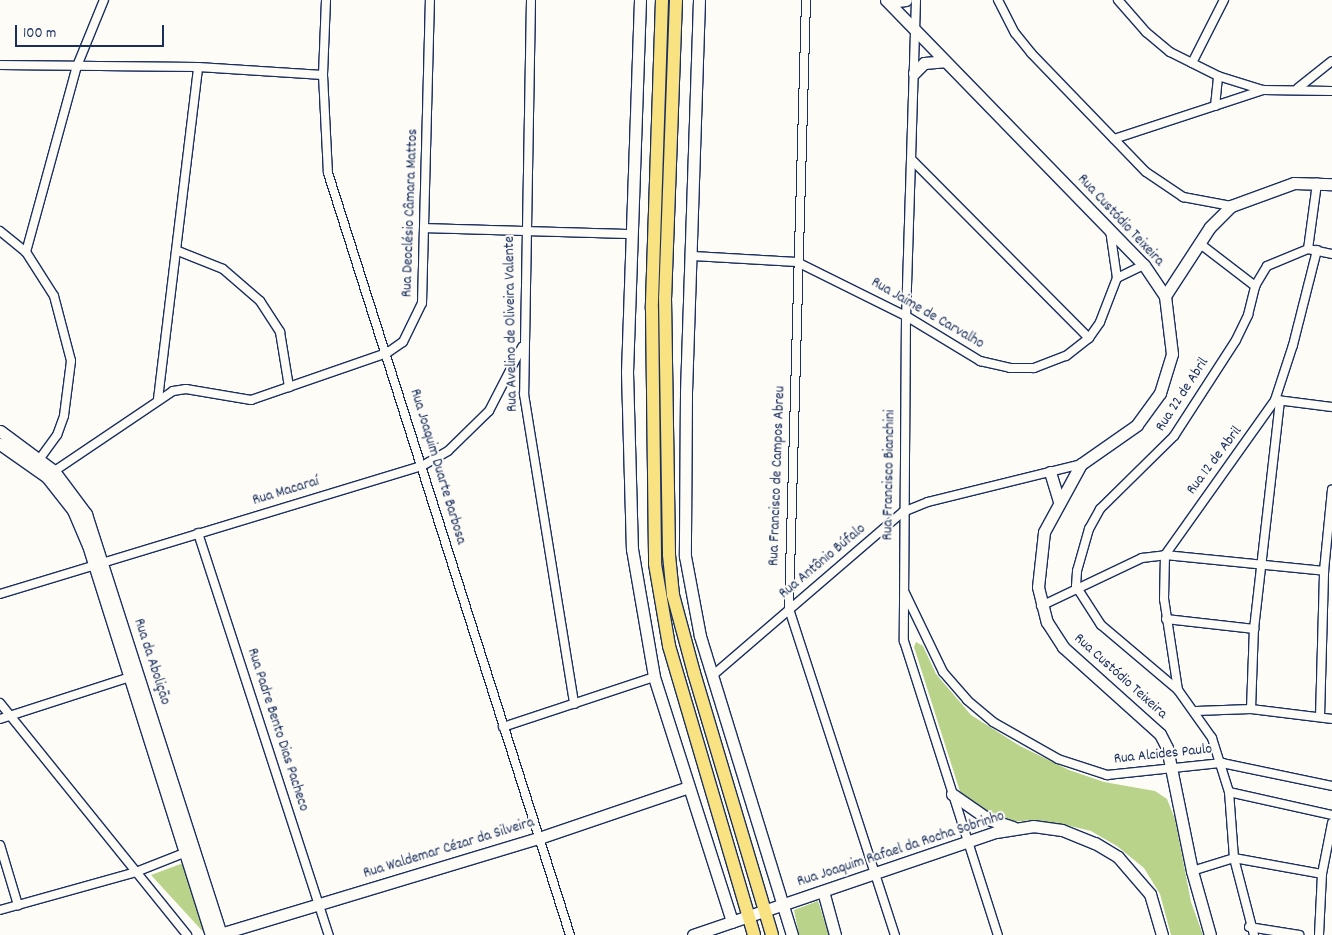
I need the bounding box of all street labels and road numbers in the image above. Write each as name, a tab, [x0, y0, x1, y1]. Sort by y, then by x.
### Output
street label: Rua Deoclésio Câmara Mattos	[399, 128, 423, 298]
street label: Rua Custódio Teixeira	[1073, 171, 1167, 271]
street label: Rua Avelino de Oliveira Valente	[501, 236, 523, 412]
street label: Rua Jaime de Carvalho	[867, 274, 987, 354]
street label: Rua 22 de Abril	[1152, 355, 1214, 435]
street label: Rua Francisco de Campos Abreu	[766, 386, 790, 566]
street label: Rua Joaquim Duarte Barbosa	[405, 387, 469, 547]
street label: Rua Francisco Bianchini	[880, 409, 900, 541]
street label: Rua 12 de Abril	[1183, 423, 1247, 499]
street label: Rua Macaraí	[251, 473, 321, 511]
street label: Rua Antônio Búfalo	[776, 521, 870, 603]
street label: Rua da Abolição	[129, 617, 173, 707]
street label: Rua Custódio Teixeira	[1070, 630, 1170, 724]
street label: Rua Padre Bento Dias Pacheco	[242, 646, 312, 814]
street label: Rua Alcides Paulo	[1113, 741, 1213, 769]
street label: Rua Joaquim Rafael da Rocha Sobrinho	[795, 808, 1007, 892]
street label: Rua Waldemar Cézar da Silveira	[361, 814, 537, 884]

